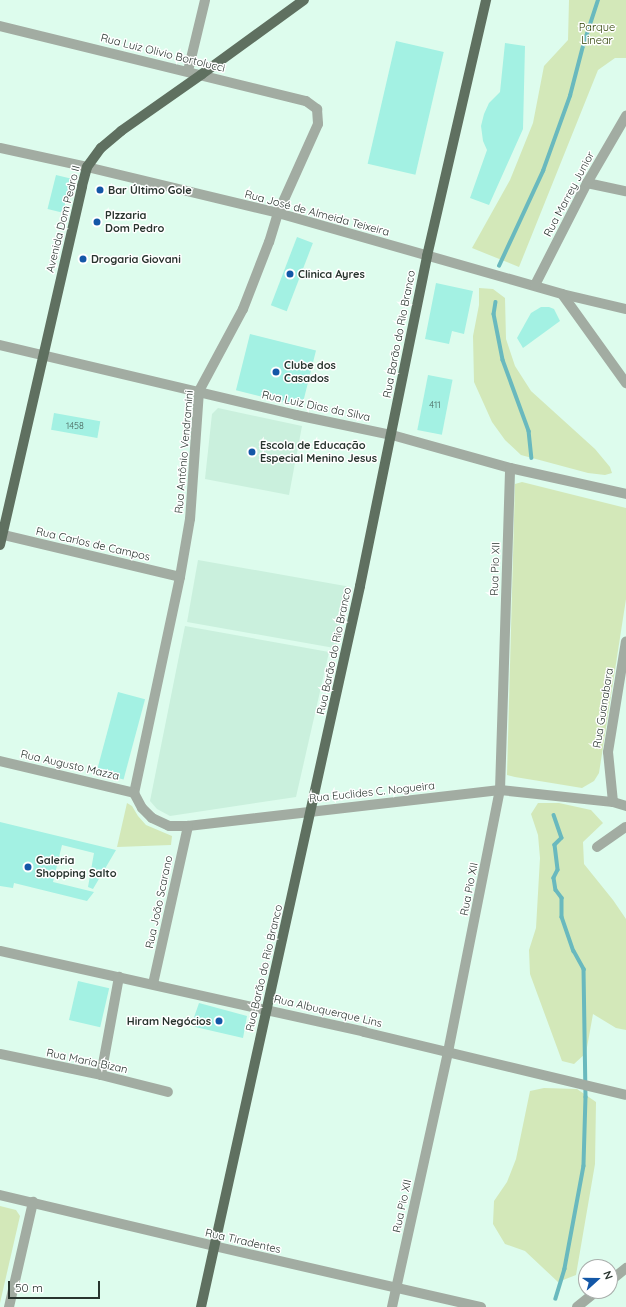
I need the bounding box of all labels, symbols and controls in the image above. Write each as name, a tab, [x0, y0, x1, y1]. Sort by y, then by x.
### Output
park label: Parque Linear	[579, 21, 615, 47]
street label: Rua Luiz Olivio Bortolucci	[99, 31, 227, 75]
street label: Rua Marrey Junior	[541, 149, 597, 239]
street label: Avenida Dom Pedro II	[43, 164, 83, 274]
place label: Bar Último Gole	[108, 183, 192, 197]
marker: Bar Último Gole	[95, 185, 105, 195]
street label: Rua José de Almeida Teixeira	[243, 187, 391, 239]
place label: PIzzaria Dom Pedro	[105, 209, 164, 235]
marker: PIzzaria Dom Pedro	[92, 217, 102, 227]
place label: Drogaria Giovani	[91, 252, 181, 266]
marker: Drogaria Giovani	[78, 254, 88, 264]
place label: Clinica Ayres	[298, 267, 365, 281]
marker: Clinica Ayres	[285, 269, 295, 279]
street label: Rua Barão do Rio Branco	[380, 269, 418, 399]
place label: Clube dos Casados	[284, 359, 336, 385]
marker: Clube dos Casados	[271, 367, 281, 377]
street label: Rua Luiz Dias da Silva	[261, 388, 371, 424]
street label: Rua Antônio Vendramini	[172, 390, 196, 514]
house number: 411	[429, 400, 441, 410]
house number: 1458	[66, 421, 84, 431]
place label: Escola de Educação Especial Menino Jesus	[260, 439, 377, 465]
marker: Escola de Educação Especial Menino Jesus	[247, 447, 257, 457]
street label: Rua Carlos de Campos	[35, 524, 151, 564]
street label: Rua Pio XII	[487, 542, 503, 596]
street label: Rua Barão do Rio Branco	[314, 586, 354, 716]
street label: Rua Guanabara	[590, 667, 616, 749]
street label: Rua Augusto Mazza	[19, 747, 121, 783]
street label: Rua Euclides C. Nogueira	[308, 779, 436, 805]
place label: Galeria Shopping Salto	[36, 854, 117, 880]
street label: Rua João Scarano	[143, 854, 175, 950]
street label: Rua Pio XII	[457, 861, 481, 917]
marker: Galeria Shopping Salto	[23, 862, 33, 872]
street label: Rua Barão do Rio Branco	[243, 903, 285, 1033]
street label: Rua Albuquerque Lins	[273, 992, 383, 1030]
place label: Hiram Negócios	[127, 1014, 211, 1028]
marker: Hiram Negócios	[214, 1016, 224, 1026]
street label: Rua Maria Bizan	[45, 1046, 129, 1076]
street label: Rua Pio XII	[390, 1178, 414, 1234]
street label: Rua Tiradentes	[204, 1226, 282, 1256]
north arrow	[578, 1259, 618, 1299]
text: N	[600, 1269, 616, 1281]
scale bar	[10, 1273, 102, 1299]
text: 50 m	[15, 1280, 43, 1295]

